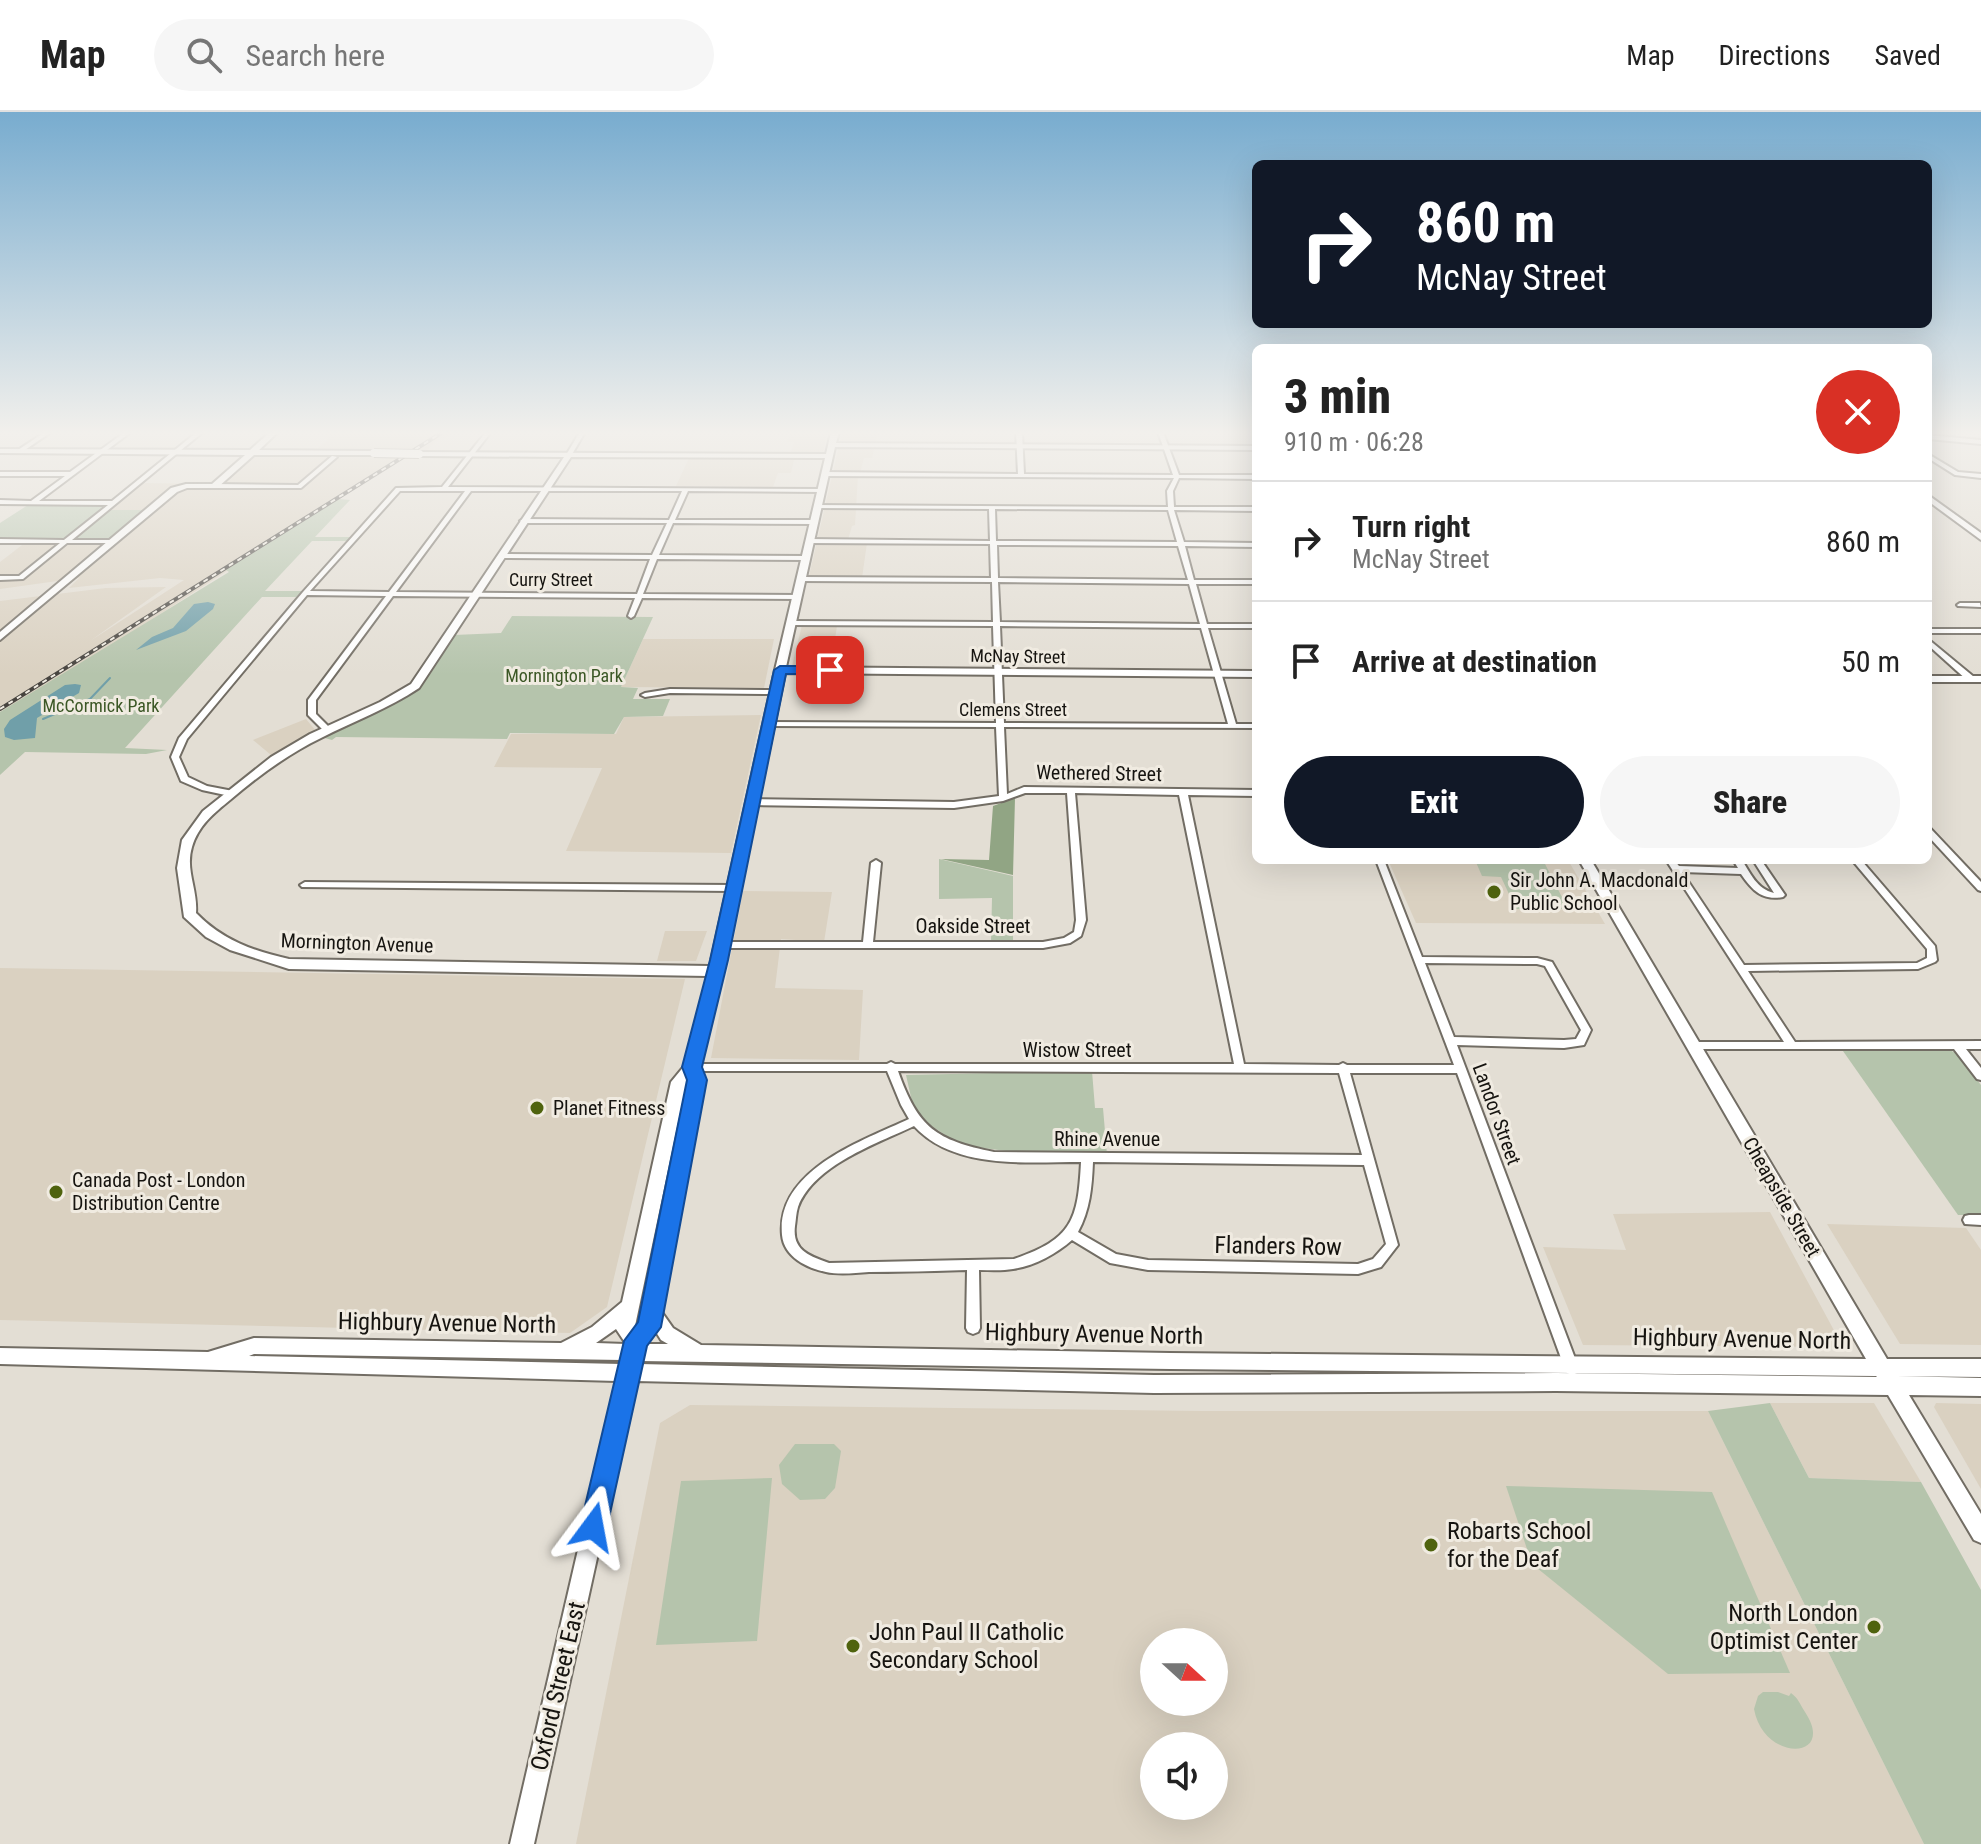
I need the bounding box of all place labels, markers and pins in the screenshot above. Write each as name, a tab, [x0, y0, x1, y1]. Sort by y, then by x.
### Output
pin	[796, 636, 864, 704]
place label: Sir John A. Macdonald Public School	[1510, 868, 1688, 915]
marker: Sir John A. Macdonald Public School	[1485, 883, 1503, 901]
place label: Planet Fitness	[553, 1096, 665, 1120]
marker: Planet Fitness	[528, 1099, 546, 1117]
place label: Canada Post - London Distribution Centre	[72, 1168, 245, 1215]
marker: Canada Post - London Distribution Centre	[47, 1183, 65, 1201]
place label: Robarts School for the Deaf	[1447, 1517, 1591, 1573]
marker: Robarts School for the Deaf	[1422, 1536, 1440, 1554]
place label: North London Optimist Center	[1710, 1599, 1858, 1655]
place label: John Paul II Catholic Secondary School	[869, 1618, 1064, 1674]
marker: North London Optimist Center	[1865, 1618, 1883, 1636]
marker: John Paul II Catholic Secondary School	[844, 1637, 862, 1655]

